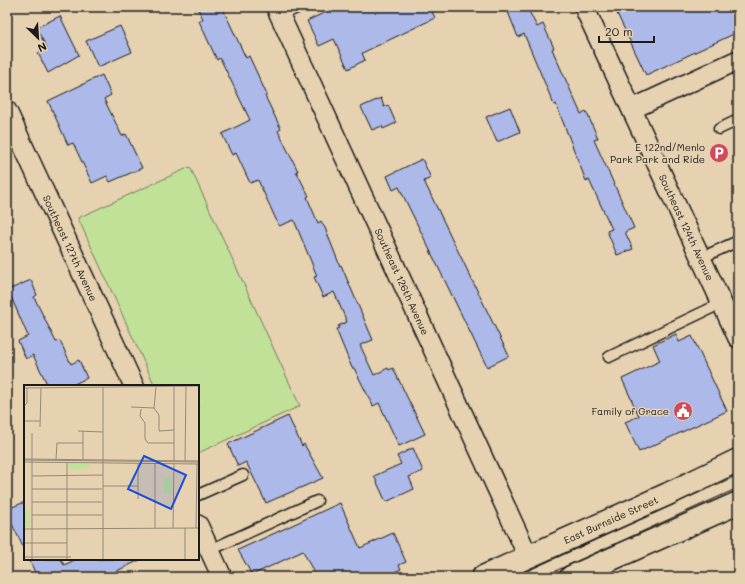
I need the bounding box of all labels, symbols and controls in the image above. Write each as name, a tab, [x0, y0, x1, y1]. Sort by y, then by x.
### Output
north arrow	[18, 18, 58, 58]
scale bar	[599, 18, 654, 44]
text: 20 m	[605, 23, 633, 39]
text: N	[35, 39, 49, 56]
place label: E 122nd/Menlo Park Park and Ride	[610, 140, 705, 166]
parking icon: E 122nd/Menlo Park Park and Ride	[708, 142, 730, 164]
street label: Southeast 124th Avenue	[656, 172, 717, 283]
street label: Southeast 127th Avenue	[40, 193, 101, 303]
street label: Southeast 126th Avenue	[371, 226, 433, 337]
inset map	[24, 385, 199, 560]
public building icon: Family of Grace	[672, 400, 694, 422]
place label: Family of Grace	[591, 404, 669, 418]
street label: East Burnside Street	[561, 492, 660, 547]

